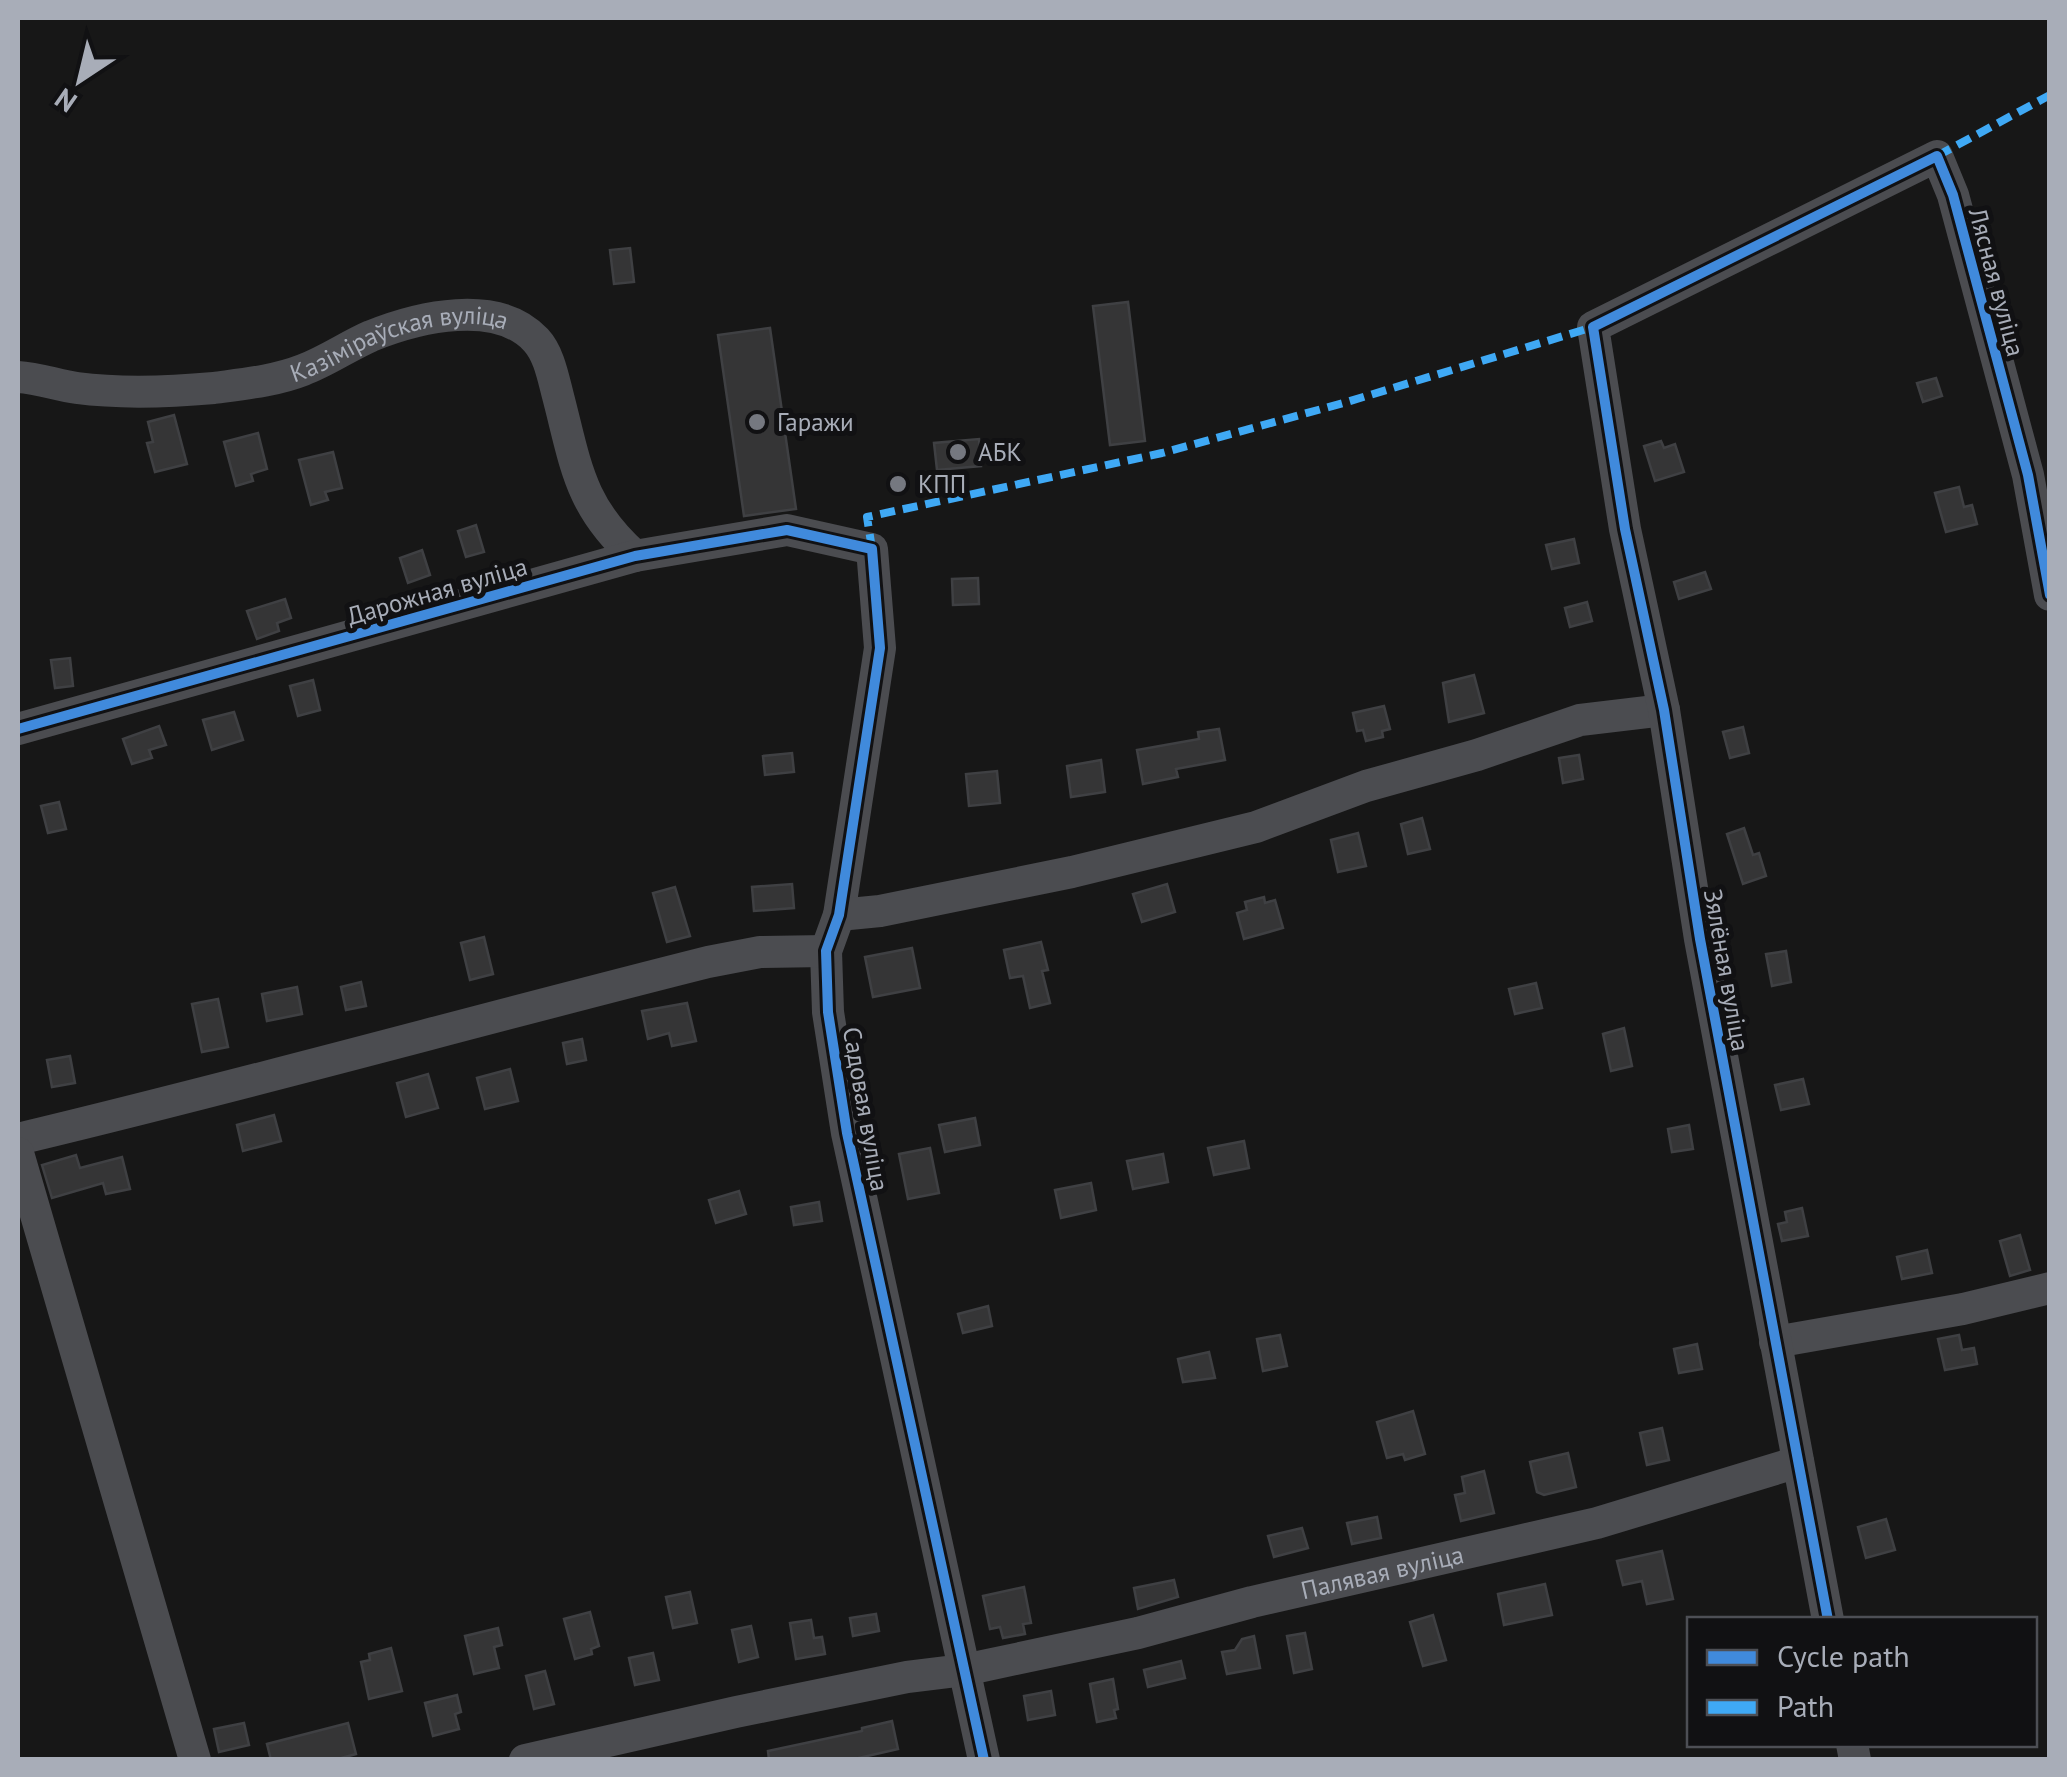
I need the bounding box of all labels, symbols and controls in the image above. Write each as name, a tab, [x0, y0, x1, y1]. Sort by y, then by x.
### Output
north arrow	[30, 30, 130, 130]
text: N	[47, 80, 84, 121]
street label: Лясная вуліца	[1962, 203, 2032, 360]
street label: Казіміраўская вуліца	[286, 299, 512, 389]
place label: Гаражи	[777, 406, 854, 438]
marker: Гаражи	[746, 411, 768, 433]
place label: АБК	[978, 436, 1022, 468]
marker: АБК	[947, 441, 969, 463]
place label: КПП	[918, 468, 966, 500]
marker: КПП	[887, 473, 909, 495]
street label: Дарожная вуліца	[343, 550, 531, 632]
street label: Зялёная вуліца	[1697, 886, 1757, 1054]
street label: Садовая вуліца	[836, 1024, 896, 1194]
street label: Палявая вуліца	[1298, 1538, 1467, 1606]
legend	[1687, 1617, 2037, 1747]
text: Cycle path	[1777, 1636, 1910, 1675]
text: Path	[1777, 1686, 1834, 1725]

